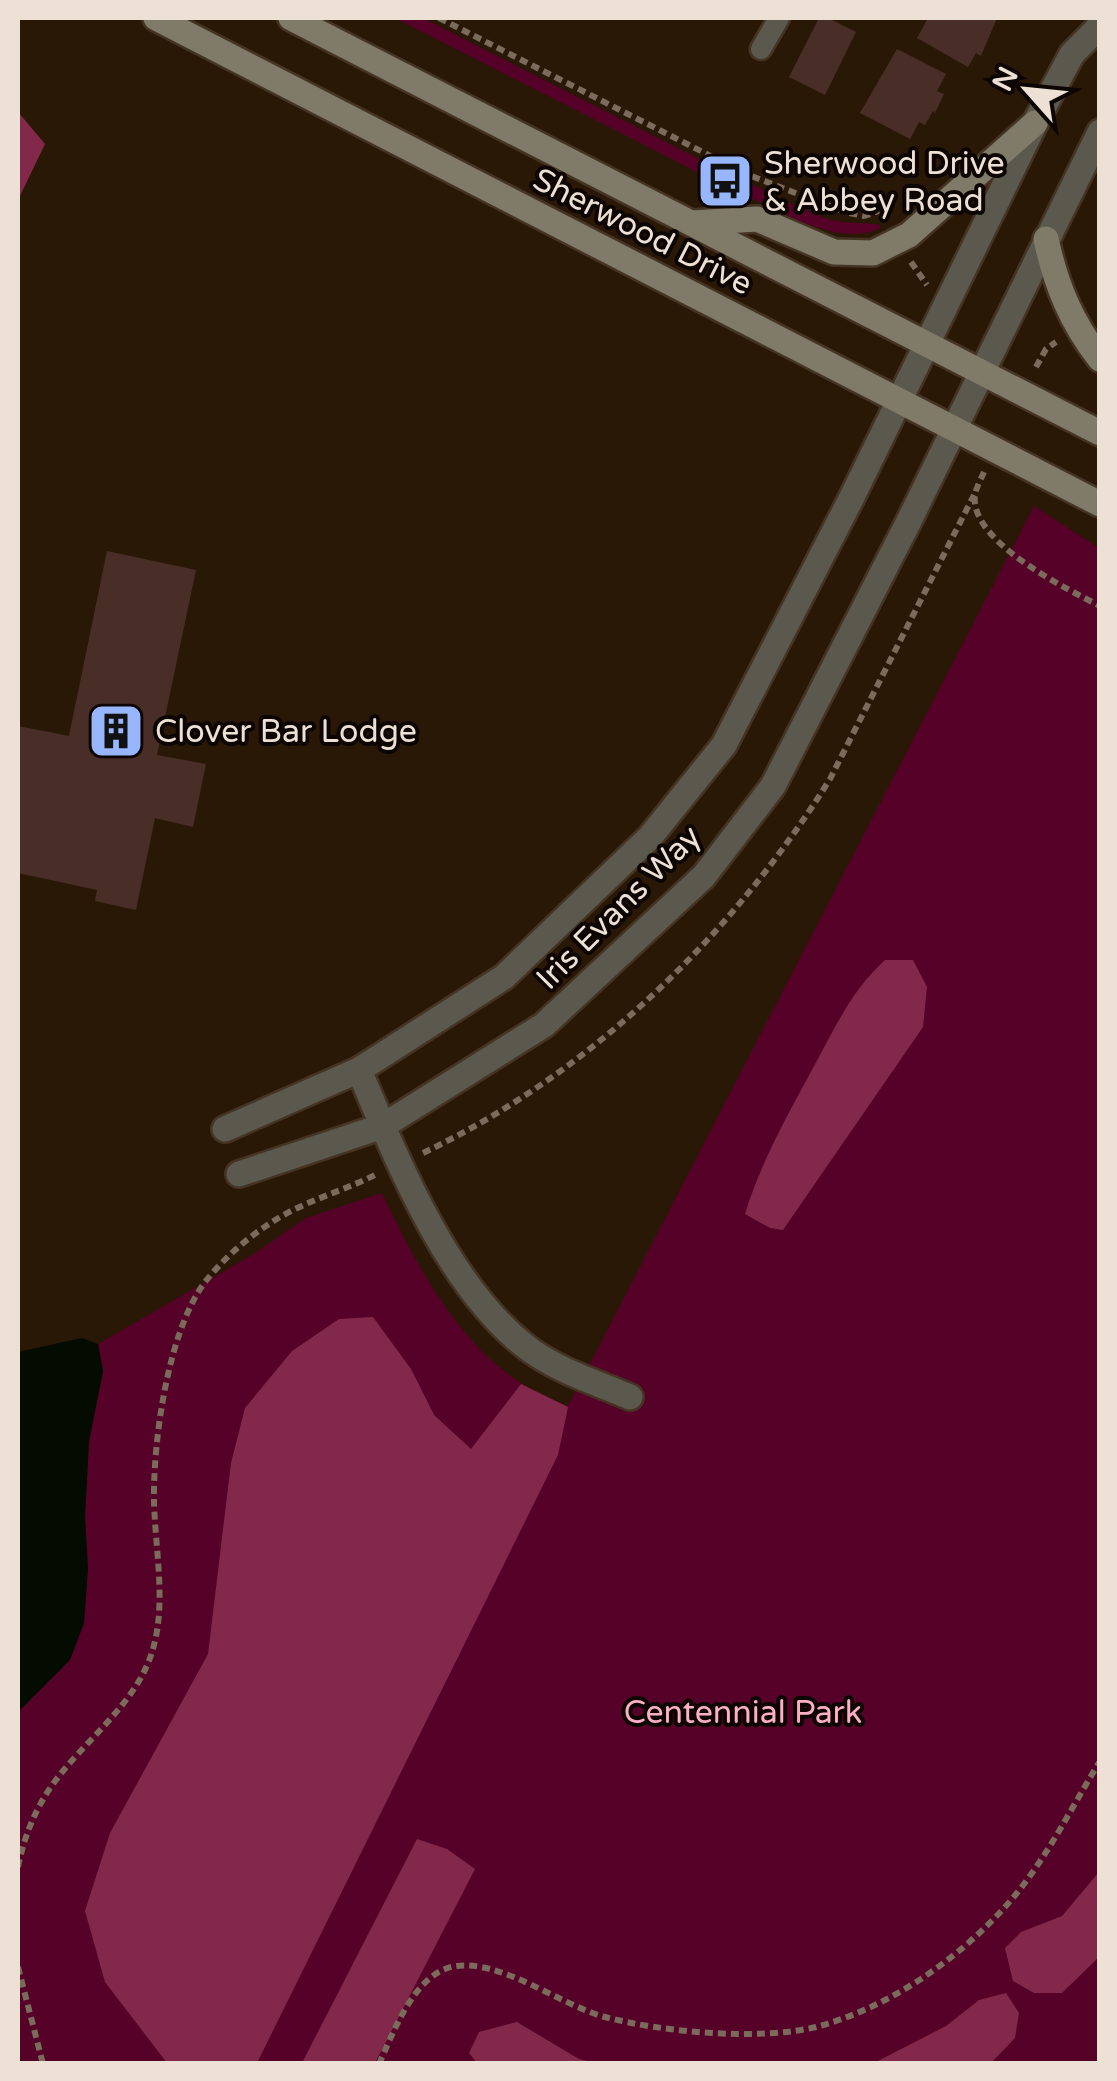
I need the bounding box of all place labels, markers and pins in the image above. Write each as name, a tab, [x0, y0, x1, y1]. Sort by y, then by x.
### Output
place label: Sherwood Drive & Abbey Road	[764, 145, 1005, 220]
bus stop icon: Sherwood Drive & Abbey Road	[695, 151, 755, 211]
building icon: Clover Bar Lodge	[86, 701, 146, 761]
place label: Clover Bar Lodge	[155, 713, 417, 751]

